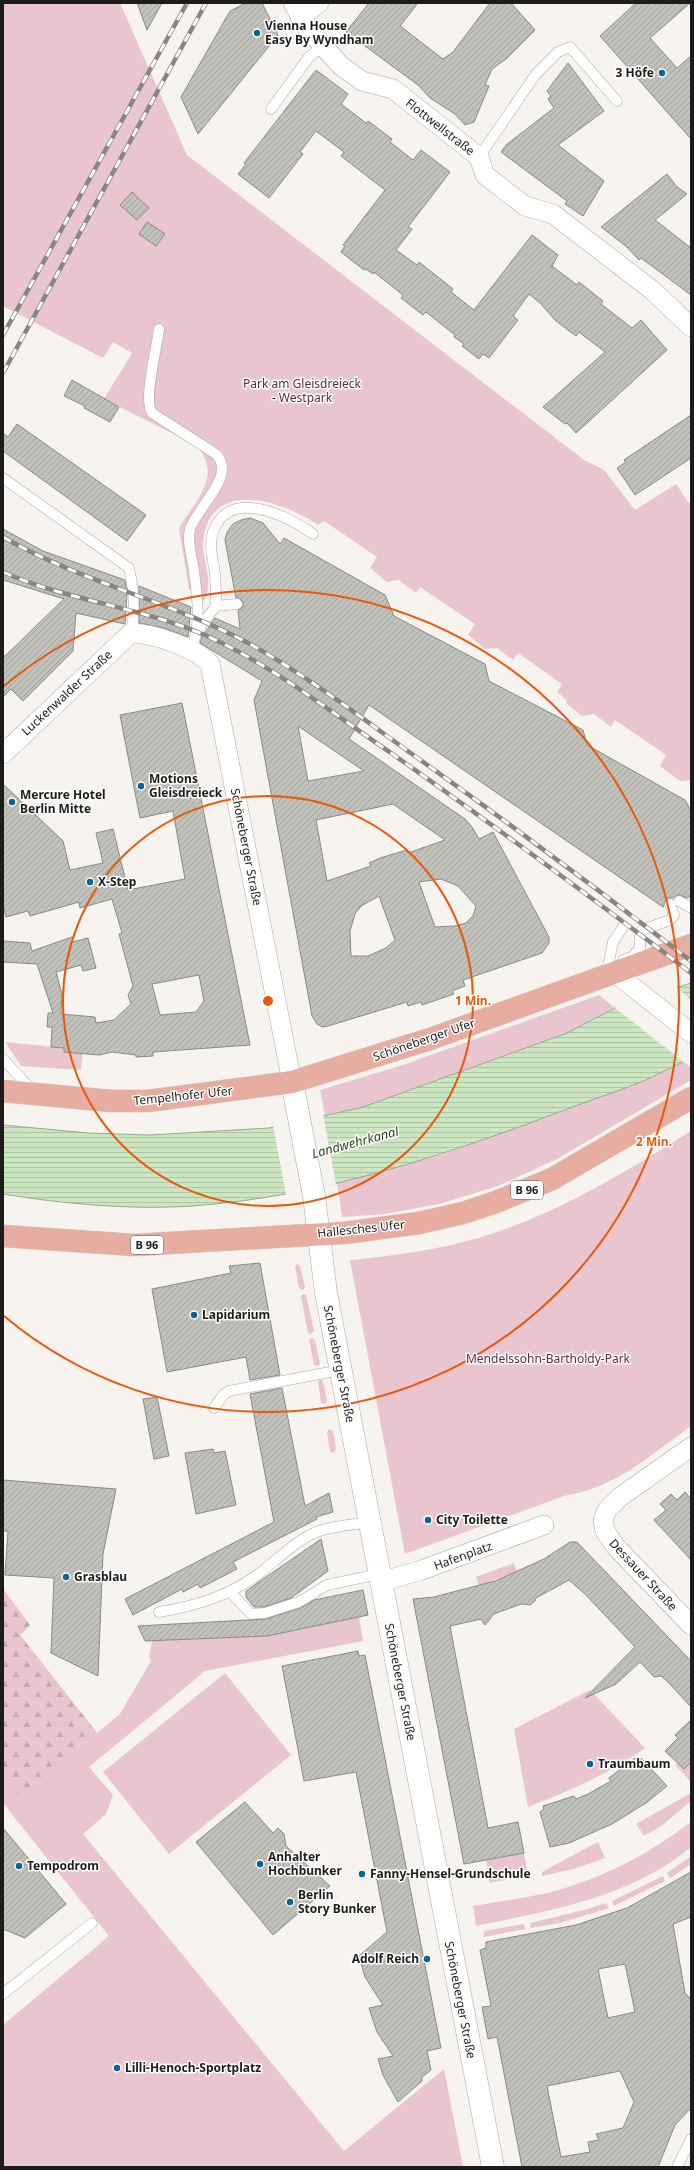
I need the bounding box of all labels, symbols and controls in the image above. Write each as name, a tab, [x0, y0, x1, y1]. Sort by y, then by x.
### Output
place label: Vienna House Easy By Wyndham	[265, 17, 373, 48]
marker: Vienna House Easy By Wyndham	[252, 28, 262, 38]
place label: 3 Höfe	[616, 64, 654, 81]
marker: 3 Höfe	[657, 68, 667, 78]
street label: Flottwellstraße	[402, 94, 479, 159]
park label: Park am Gleisdreieck - Westpark	[243, 375, 362, 406]
street label: Luckenwalder Straße	[18, 646, 116, 739]
place label: Motions Gleisdreieck	[149, 770, 223, 801]
marker: Motions Gleisdreieck	[136, 781, 146, 791]
place label: Mercure Hotel Berlin Mitte	[20, 786, 106, 817]
street label: Schöneberger Straße	[227, 787, 266, 907]
marker: Mercure Hotel Berlin Mitte	[7, 797, 17, 807]
place label: X-Step	[98, 873, 137, 890]
marker: X-Step	[85, 877, 95, 887]
text: 1 Min.	[455, 992, 491, 1009]
centre of rings	[261, 994, 275, 1008]
street label: Schöneberger Ufer	[370, 1014, 477, 1065]
street label: Tempelhofer Ufer	[133, 1082, 233, 1109]
water label: Landwehrkanal	[310, 1122, 401, 1162]
text: 2 Min.	[636, 1133, 672, 1150]
road number: B 96	[511, 1181, 543, 1199]
street label: Hallesches Ufer	[316, 1215, 406, 1242]
road number: B 96	[131, 1236, 163, 1254]
street label: Schöneberger Straße	[320, 1304, 359, 1424]
place label: Lapidarium	[202, 1306, 270, 1323]
marker: Lapidarium	[189, 1310, 199, 1320]
park label: Mendelssohn-Bartholdy-Park	[466, 1350, 631, 1367]
place label: City Toilette	[436, 1511, 508, 1528]
marker: City Toilette	[423, 1515, 433, 1525]
street label: Dessauer Straße	[606, 1535, 681, 1615]
street label: Hafenplatz	[431, 1537, 495, 1574]
place label: Grasblau	[74, 1568, 127, 1585]
marker: Grasblau	[61, 1572, 71, 1582]
street label: Schöneberger Straße	[381, 1622, 420, 1742]
place label: Traumbaum	[598, 1755, 670, 1772]
marker: Traumbaum	[585, 1759, 595, 1769]
place label: Anhalter Hochbunker	[268, 1848, 342, 1879]
place label: Tempodrom	[27, 1857, 99, 1874]
marker: Anhalter Hochbunker	[255, 1859, 265, 1869]
marker: Tempodrom	[14, 1861, 24, 1871]
place label: Fanny-Hensel-Grundschule	[370, 1865, 531, 1882]
marker: Fanny-Hensel-Grundschule	[357, 1869, 367, 1879]
place label: Berlin Story Bunker	[298, 1886, 377, 1917]
marker: Berlin Story Bunker	[285, 1897, 295, 1907]
street label: Schöneberger Straße	[441, 1940, 480, 2060]
place label: Adolf Reich	[352, 1950, 419, 1967]
marker: Adolf Reich	[422, 1954, 432, 1964]
place label: Lilli-Henoch-Sportplatz	[125, 2059, 261, 2076]
marker: Lilli-Henoch-Sportplatz	[112, 2063, 122, 2073]

